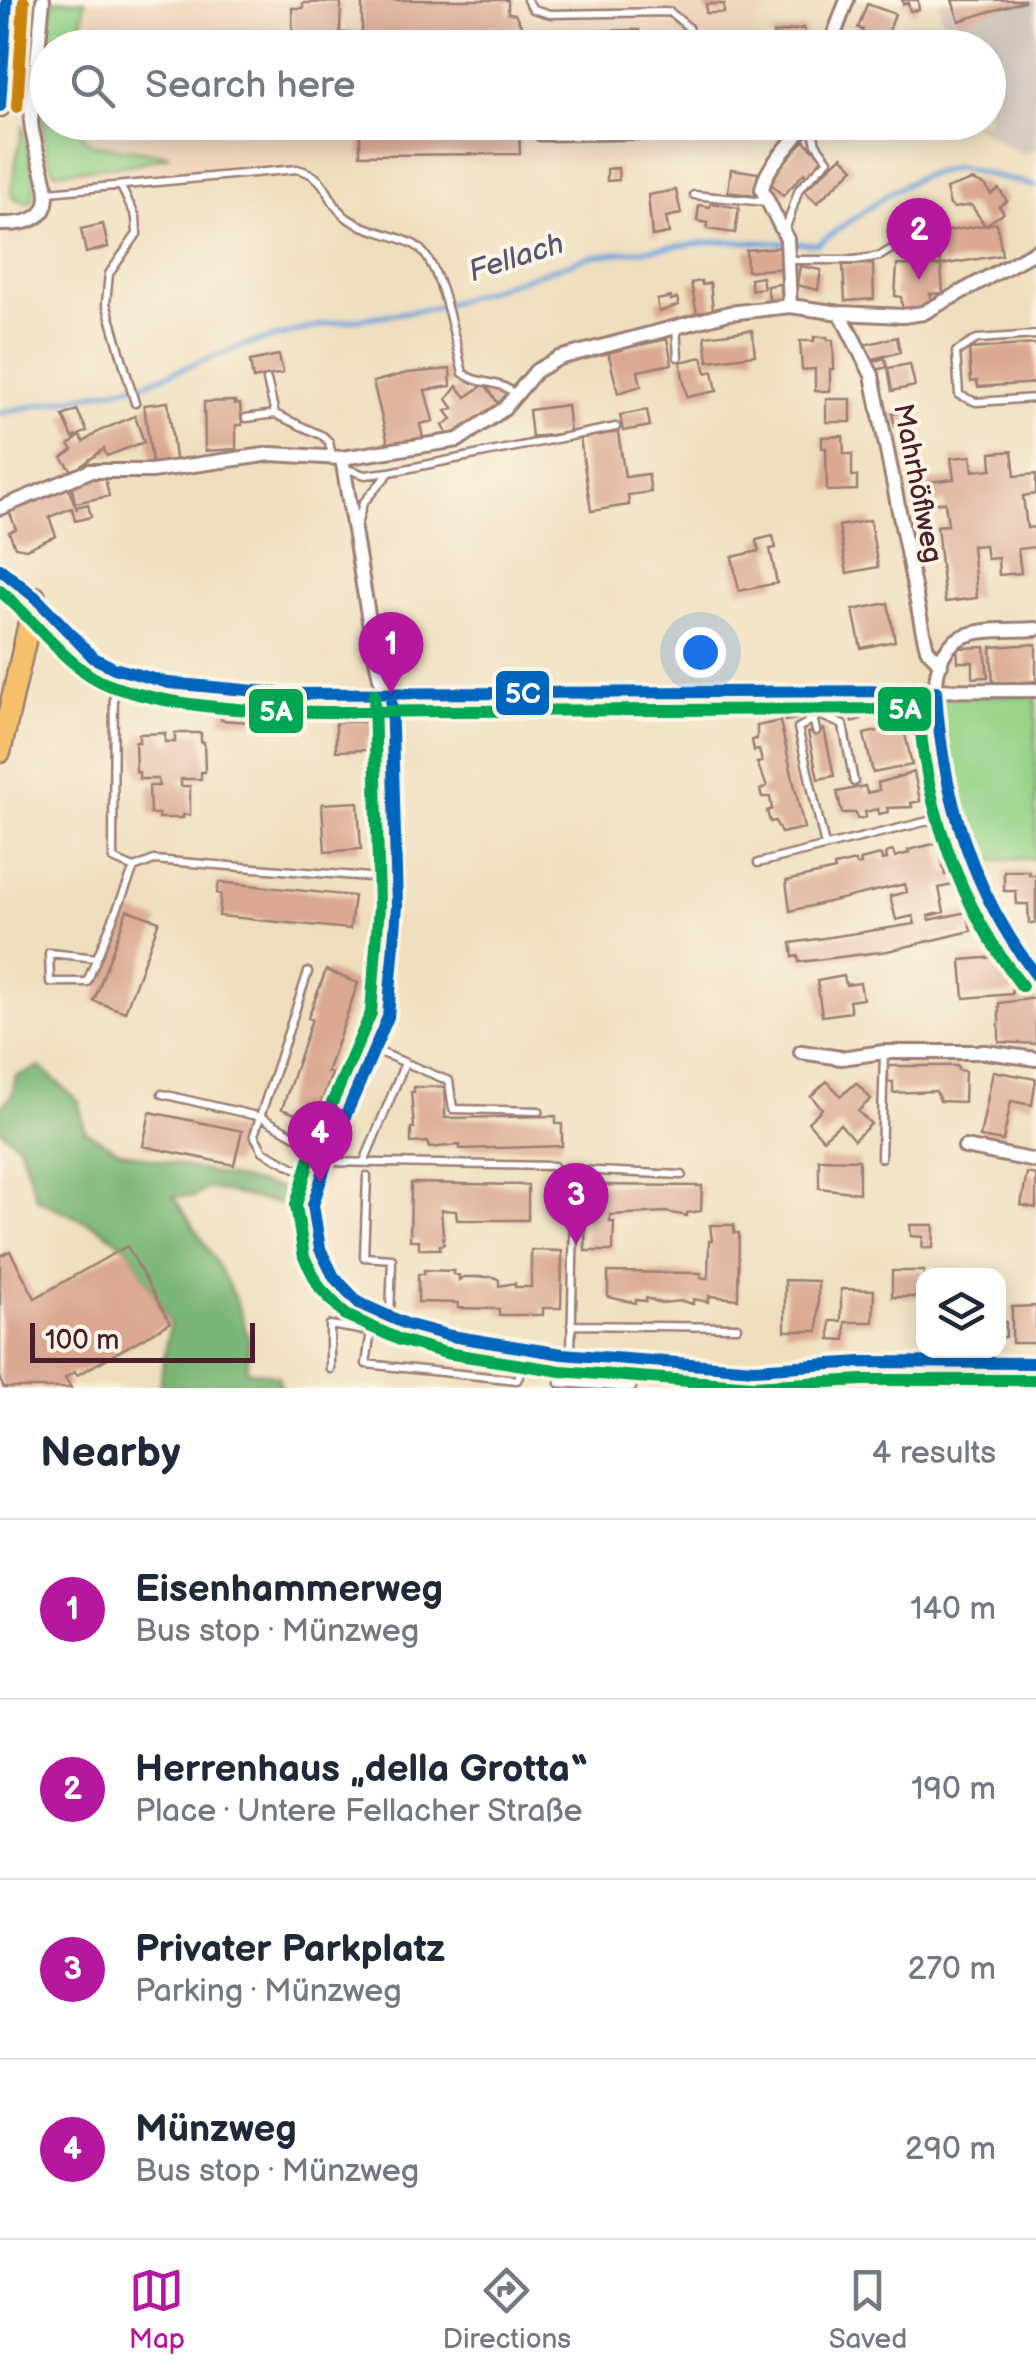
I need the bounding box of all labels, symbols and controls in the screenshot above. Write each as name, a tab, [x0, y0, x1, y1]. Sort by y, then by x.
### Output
search box	[30, 30, 1006, 140]
icon: search	[65, 58, 120, 113]
text: Search here	[145, 63, 356, 108]
pin: 2	[886, 198, 952, 280]
water label: Fellach	[464, 226, 568, 290]
street label: Mahrhöflweg	[886, 401, 949, 566]
pin: 1	[358, 612, 424, 694]
your location	[675, 627, 726, 678]
line badge: 5C	[494, 669, 551, 717]
text: 5C	[505, 678, 541, 711]
line badge: 5A	[876, 685, 933, 733]
line badge: 5A	[247, 687, 305, 735]
text: 5A	[888, 694, 923, 727]
text: 5A	[259, 696, 294, 729]
pin: 4	[288, 1100, 352, 1183]
pin: 3	[544, 1162, 608, 1245]
map controls	[916, 1268, 1006, 1358]
button: layers	[916, 1268, 1006, 1358]
scale bar	[30, 1318, 255, 1362]
text: 100 m	[45, 1324, 119, 1357]
text: Nearby	[40, 1428, 180, 1479]
text: 4 results	[872, 1434, 996, 1473]
text: Eisenhammerweg	[135, 1567, 443, 1612]
text: 1	[66, 1590, 79, 1629]
text: 140 m	[910, 1590, 996, 1629]
text: Bus stop · Münzweg	[135, 1612, 419, 1651]
text: Herrenhaus „della Grotta“	[135, 1747, 589, 1792]
text: 2	[63, 1770, 82, 1809]
text: 190 m	[911, 1770, 996, 1809]
text: Place · Untere Fellacher Straße	[135, 1792, 582, 1831]
text: Privater Parkplatz	[135, 1927, 445, 1972]
text: 3	[63, 1950, 82, 1989]
text: 270 m	[907, 1950, 996, 1989]
text: Parking · Münzweg	[135, 1972, 402, 2011]
text: Münzweg	[135, 2107, 297, 2152]
text: 4	[63, 2130, 82, 2169]
text: 290 m	[905, 2130, 996, 2169]
text: Bus stop · Münzweg	[135, 2152, 419, 2191]
tab: Map	[129, 2263, 185, 2356]
tab: Directions	[442, 2263, 571, 2356]
tab: Saved	[829, 2263, 907, 2356]

